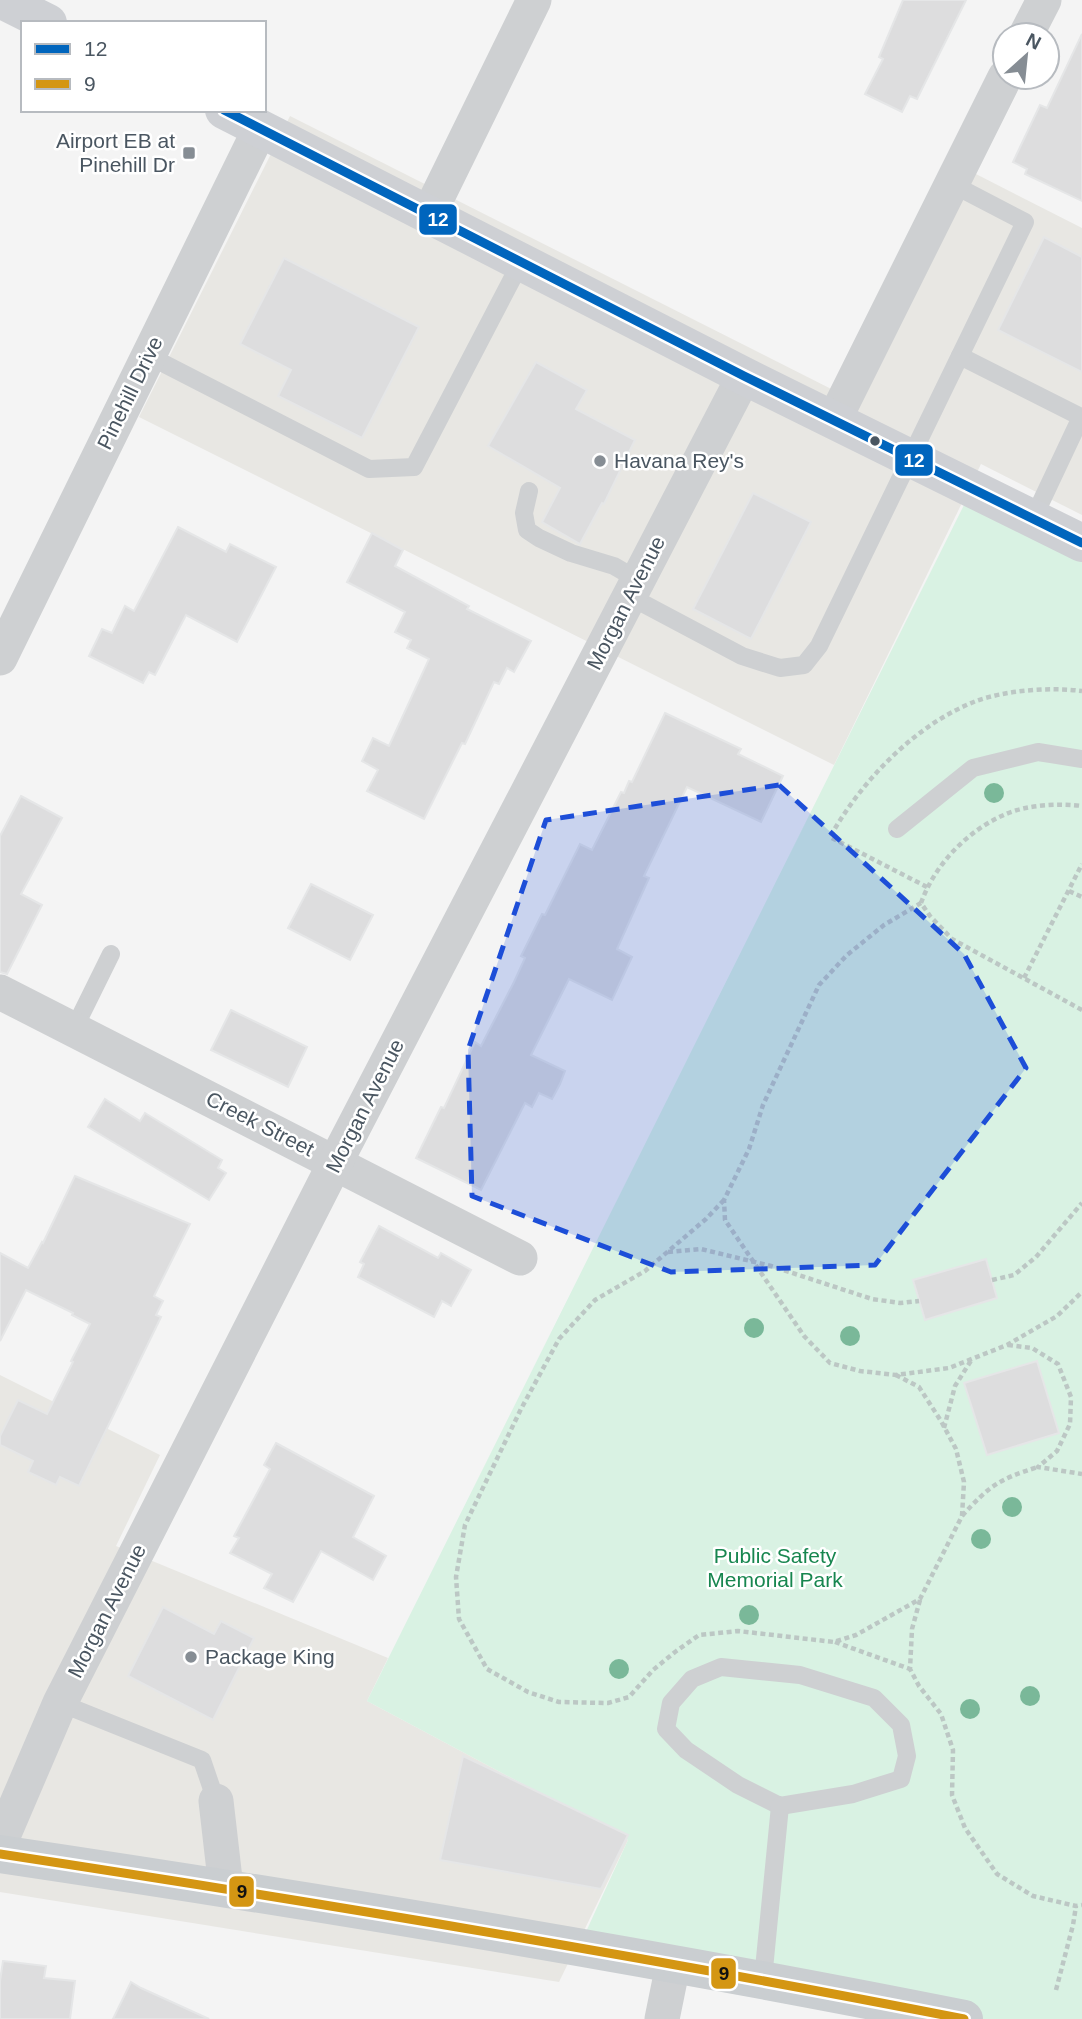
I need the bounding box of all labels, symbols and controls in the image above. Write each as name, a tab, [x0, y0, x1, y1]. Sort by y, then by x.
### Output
legend	[21, 21, 266, 112]
north arrow	[991, 21, 1061, 91]
text: N	[1023, 29, 1044, 54]
text: 12	[84, 37, 107, 60]
text: 9	[84, 72, 96, 95]
place label: Airport EB at Pinehill Dr	[56, 129, 175, 176]
marker: Airport EB at Pinehill Dr	[181, 145, 197, 161]
line badge: 12	[418, 203, 458, 236]
text: 12	[427, 209, 449, 230]
street label: Pinehill Drive	[92, 333, 167, 453]
unlabelled marker	[868, 434, 882, 448]
line badge: 12	[894, 443, 934, 477]
place label: Havana Rey's	[614, 449, 744, 472]
text: 12	[903, 450, 925, 471]
marker: Havana Rey's	[592, 453, 608, 469]
street label: Morgan Avenue	[582, 532, 669, 673]
street label: Morgan Avenue	[321, 1035, 408, 1176]
street label: Creek Street	[202, 1087, 318, 1161]
street label: Morgan Avenue	[63, 1540, 150, 1681]
park label: Public Safety Memorial Park	[707, 1544, 843, 1591]
place label: Package King	[205, 1645, 335, 1668]
marker: Package King	[183, 1649, 199, 1665]
line badge: 9	[228, 1875, 255, 1908]
text: 9	[237, 1881, 247, 1902]
line badge: 9	[710, 1957, 737, 1990]
text: 9	[719, 1963, 729, 1984]

